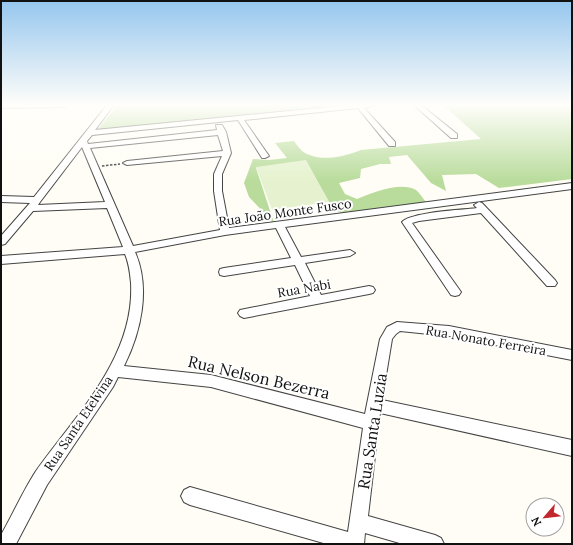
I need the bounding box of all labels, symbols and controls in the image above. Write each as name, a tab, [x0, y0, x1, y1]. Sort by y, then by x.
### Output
street label: Rua João Monte Fusco	[217, 195, 353, 230]
street label: Rua Nabi	[276, 275, 332, 302]
street label: Rua Nonato Ferreira	[424, 322, 548, 360]
street label: Rua Nelson Bezerra	[186, 351, 332, 403]
street label: Rua Santa Luzia	[353, 371, 391, 491]
street label: Rua Santa Etelvina	[40, 372, 117, 474]
north arrow	[525, 497, 565, 537]
text: N	[528, 514, 544, 529]

